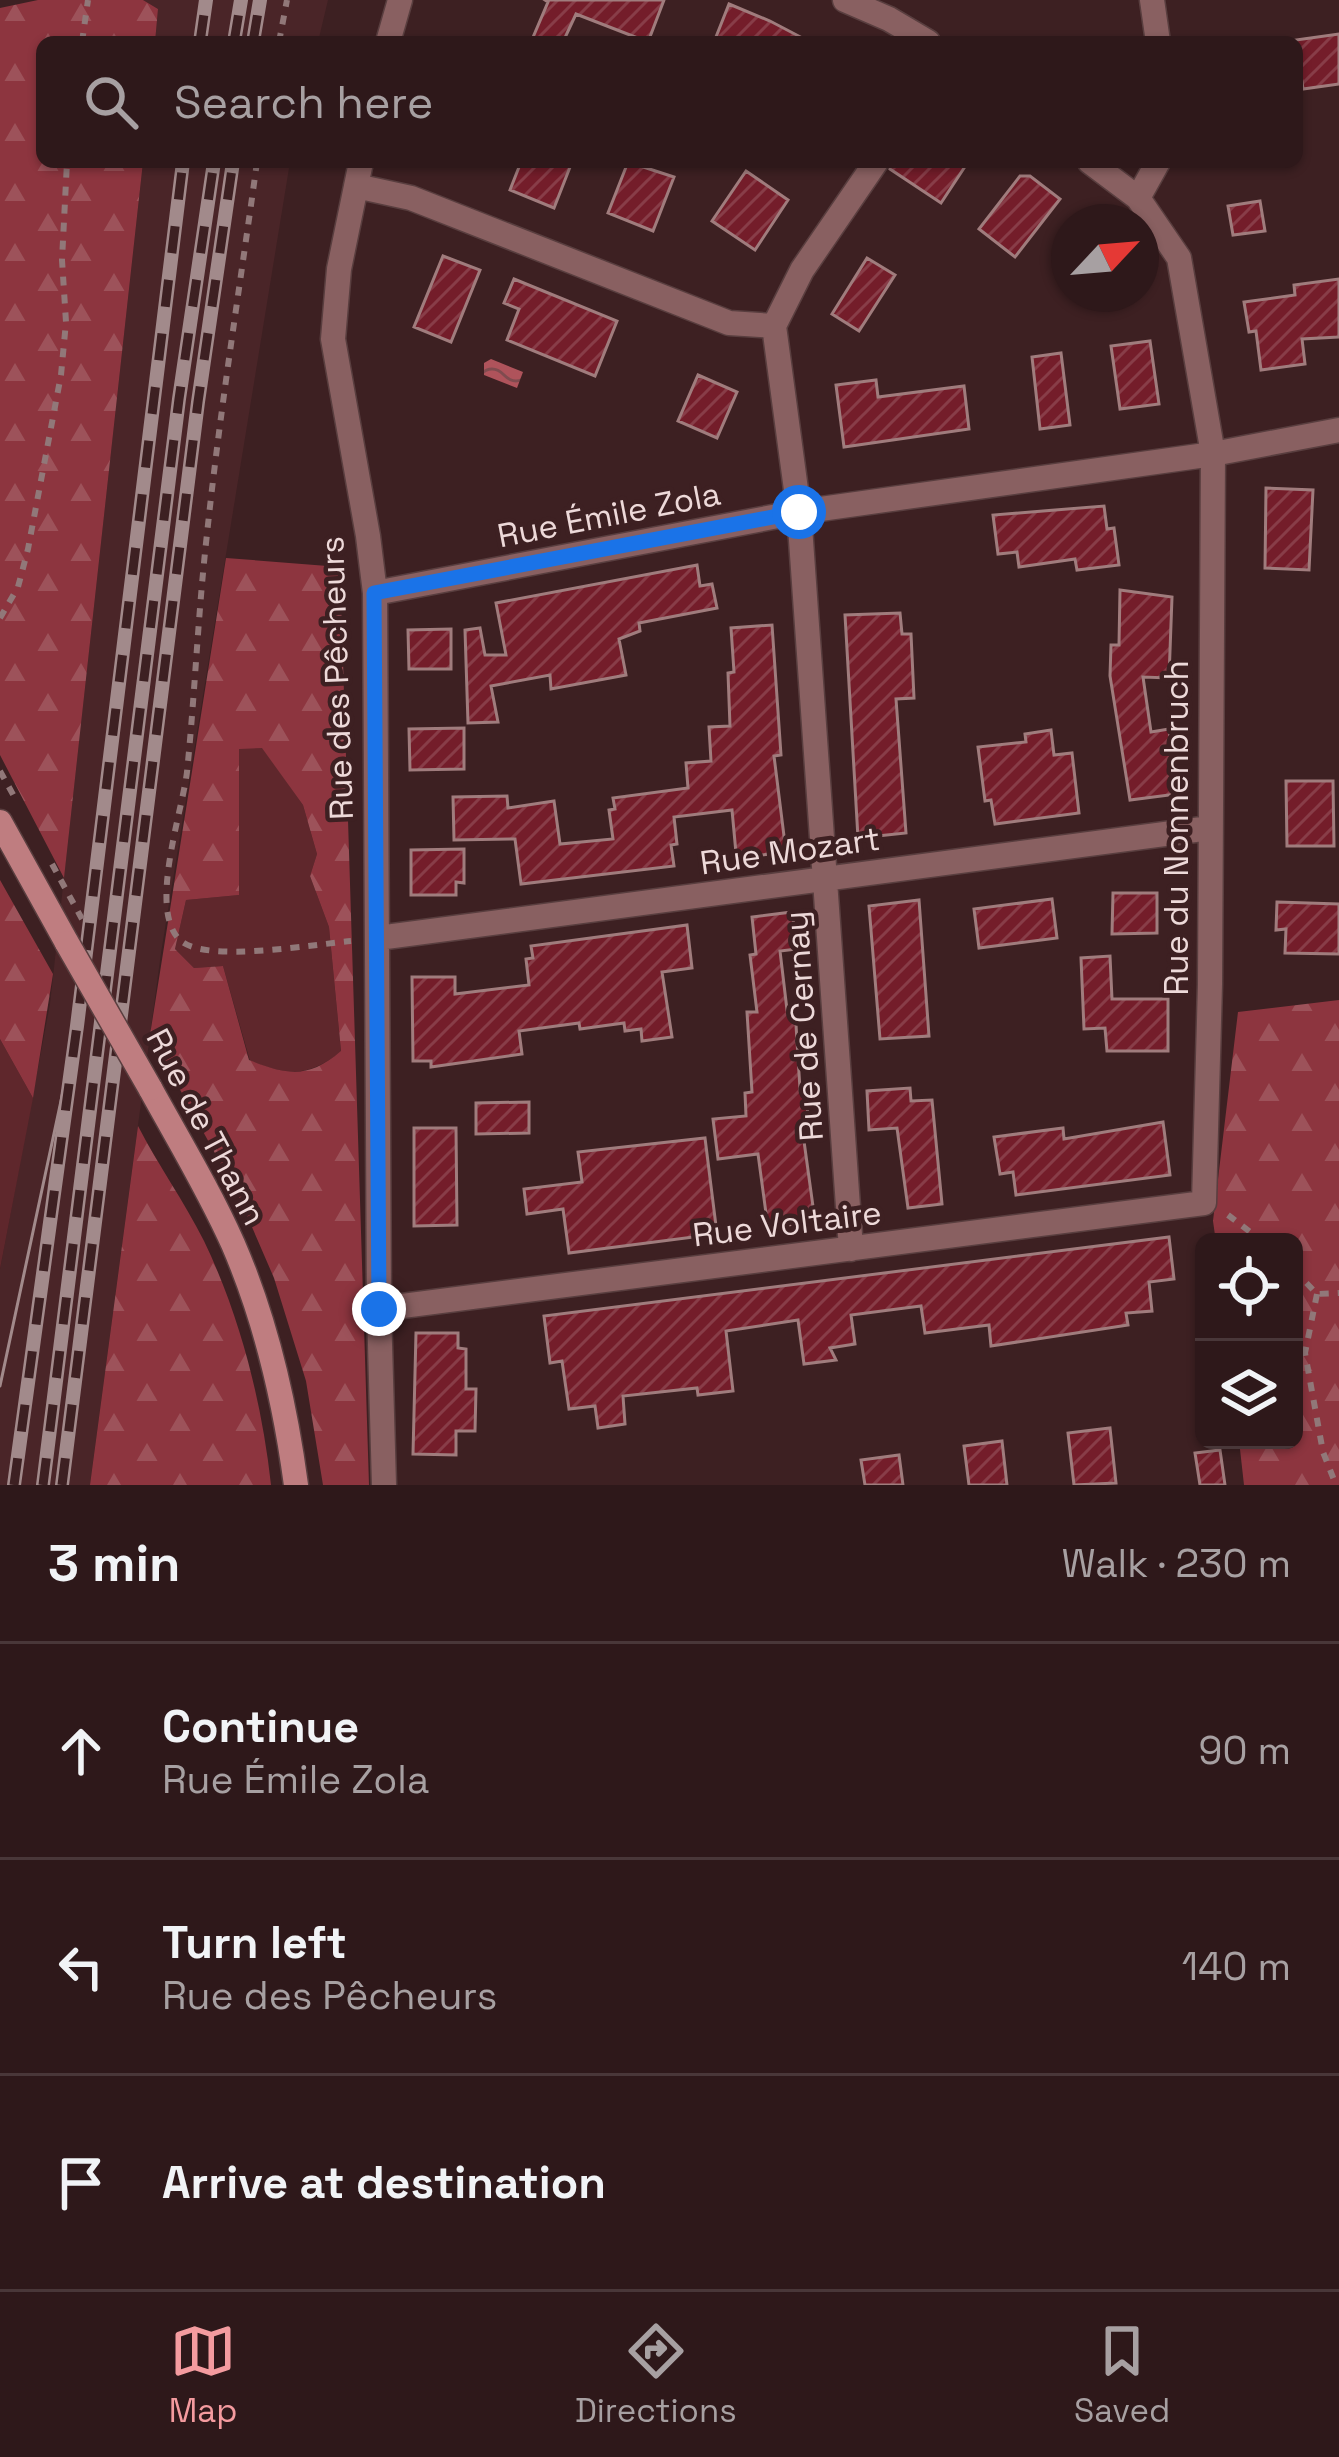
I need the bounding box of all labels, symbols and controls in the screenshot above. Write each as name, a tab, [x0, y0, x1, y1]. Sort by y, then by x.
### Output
search box	[36, 36, 1303, 168]
icon: search	[78, 69, 144, 135]
text: Search here	[174, 74, 433, 131]
north arrow	[1051, 204, 1159, 312]
street label: Rue Émile Zola	[494, 473, 724, 557]
route start	[772, 485, 826, 539]
street label: Rue des Pêcheurs	[311, 535, 363, 821]
street label: Rue du Nonnenbruch	[1156, 660, 1198, 996]
street label: Rue Mozart	[697, 818, 883, 884]
street label: Rue de Cernay	[775, 910, 833, 1142]
street label: Rue de Thann	[137, 1022, 275, 1232]
street label: Rue Voltaire	[690, 1192, 884, 1256]
map controls	[1195, 1233, 1303, 1449]
button: locate	[1195, 1233, 1303, 1341]
route end	[352, 1282, 406, 1336]
button: layers	[1195, 1341, 1303, 1449]
text: 3 min	[48, 1531, 181, 1596]
text: Walk · 230 m	[1061, 1539, 1291, 1588]
text: Continue	[162, 1698, 359, 1755]
icon: ahead	[48, 1718, 114, 1784]
text: 90 m	[1199, 1726, 1291, 1775]
text: Rue Émile Zola	[162, 1755, 429, 1804]
text: Turn left	[162, 1914, 347, 1971]
icon: left	[48, 1934, 114, 2000]
text: 140 m	[1182, 1942, 1291, 1991]
text: Rue des Pêcheurs	[162, 1971, 497, 2020]
icon: arrive	[48, 2150, 114, 2216]
text: Arrive at destination	[162, 2154, 606, 2211]
tab: Map	[169, 2318, 237, 2432]
tab: Directions	[575, 2318, 737, 2432]
tab: Saved	[1074, 2318, 1170, 2432]

